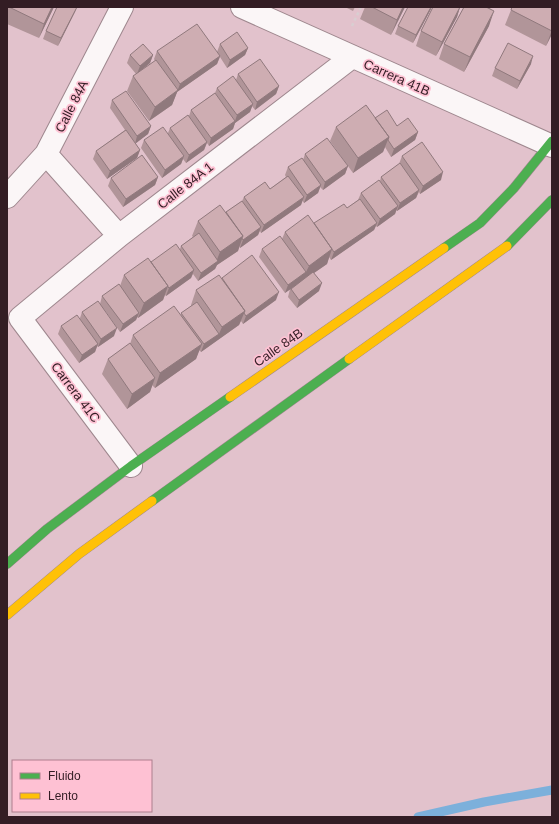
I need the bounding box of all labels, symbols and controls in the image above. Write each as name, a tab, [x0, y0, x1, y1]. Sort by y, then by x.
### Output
street label: Carrera 41B	[361, 56, 432, 99]
street label: Calle 84A	[52, 77, 91, 135]
street label: Calle 84A 1	[154, 159, 216, 212]
street label: Calle 84B	[251, 325, 306, 370]
street label: Carrera 41C	[48, 359, 103, 425]
legend	[12, 760, 152, 812]
text: Fluido	[48, 769, 81, 783]
text: Lento	[48, 789, 78, 803]

